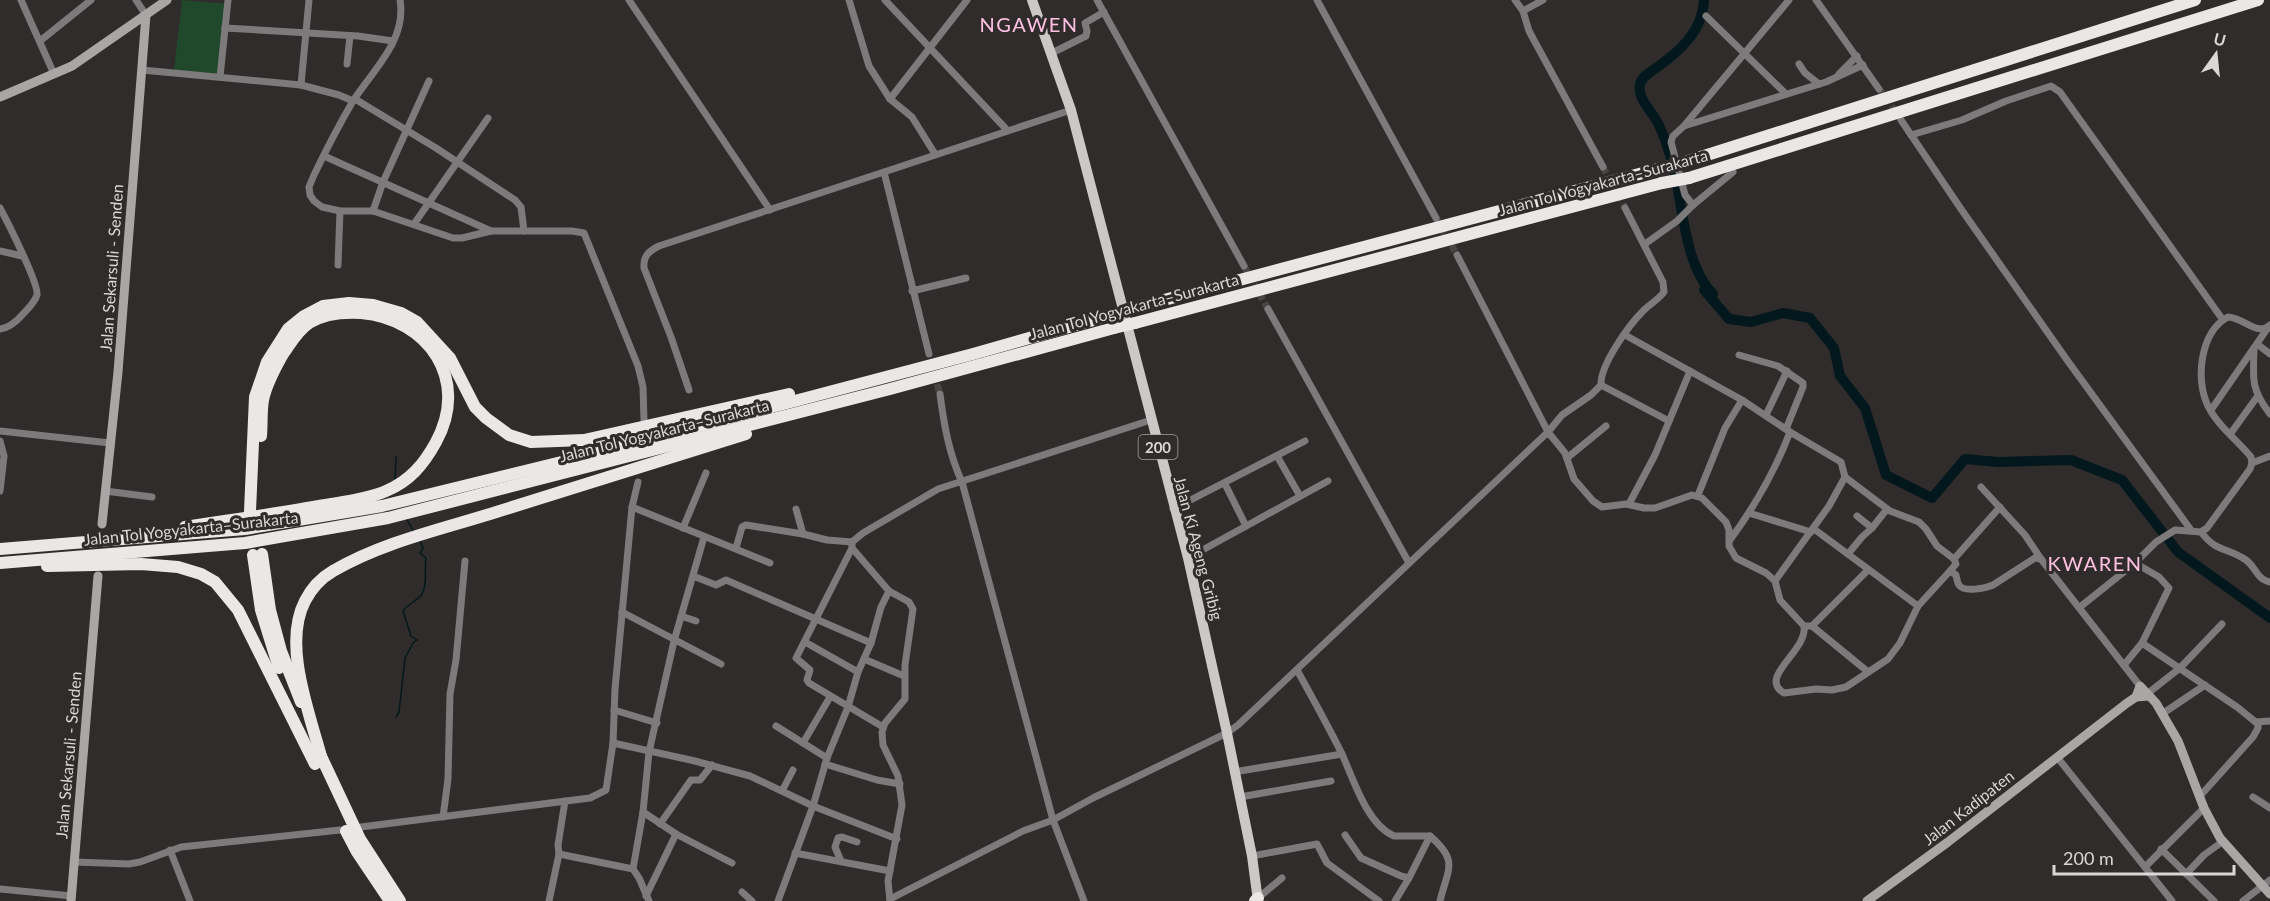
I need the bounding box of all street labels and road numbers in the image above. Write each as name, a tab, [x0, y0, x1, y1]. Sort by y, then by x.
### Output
street label: Jalan Tol Yogyakarta–Surakarta	[1496, 145, 1710, 219]
street label: Jalan Sekarsuli - Senden	[96, 184, 126, 352]
street label: Jalan Tol Yogyakarta–Surakarta	[1027, 269, 1241, 343]
street label: Jalan Tol Yogyakarta–Surakarta	[557, 395, 771, 465]
road number: 200	[1138, 435, 1178, 459]
street label: Jalan Ki Ageng Gribig	[1171, 474, 1227, 622]
street label: Jalan Tol Yogyakarta–Surakarta	[83, 507, 299, 549]
street label: Jalan Sekarsuli - Senden	[51, 670, 85, 840]
street label: Jalan Kadipaten	[1919, 766, 2017, 848]

